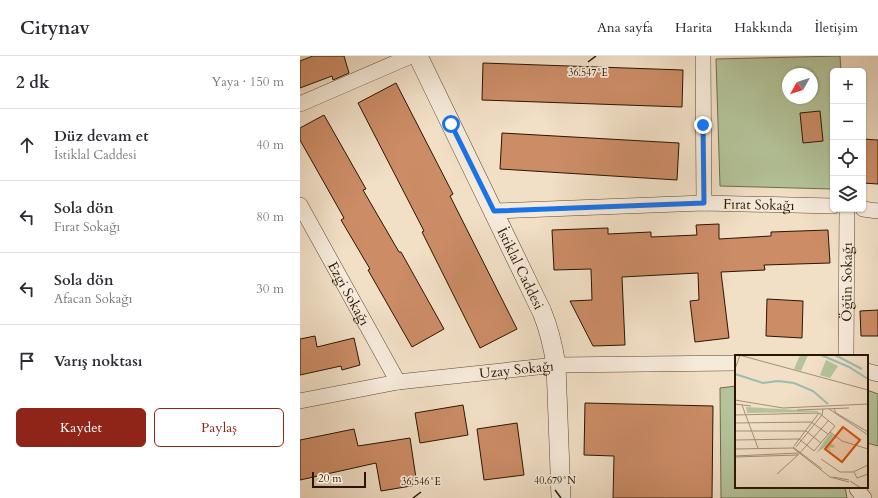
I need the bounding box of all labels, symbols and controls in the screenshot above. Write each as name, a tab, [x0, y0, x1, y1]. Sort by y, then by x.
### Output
text: Citynav	[20, 15, 90, 41]
text: Ana sayfa	[597, 18, 653, 37]
text: Harita	[675, 18, 712, 37]
text: Hakkında	[734, 18, 792, 37]
text: İletişim	[814, 18, 858, 37]
text: 36.547°E	[568, 66, 608, 80]
north arrow	[782, 68, 818, 104]
map controls	[830, 68, 866, 212]
button: +	[830, 68, 866, 104]
text: 2 dk	[16, 71, 50, 94]
text: Yaya · 150 m	[211, 73, 284, 91]
button: −	[830, 104, 866, 140]
route start	[442, 115, 460, 133]
route end	[694, 116, 712, 134]
text: Düz devam et	[54, 126, 149, 146]
icon: ahead	[16, 134, 38, 156]
text: 40 m	[256, 136, 284, 154]
button: locate	[830, 140, 866, 176]
text: İstiklal Caddesi	[54, 146, 137, 164]
button: layers	[830, 176, 866, 212]
street label: Fırat Sokağı	[723, 194, 795, 215]
text: Sola dön	[54, 198, 114, 218]
icon: left	[16, 206, 38, 228]
text: 80 m	[256, 208, 284, 226]
text: Fırat Sokağı	[54, 218, 120, 236]
street label: İstiklal Caddesi	[493, 224, 549, 313]
street label: Öğün Sokağı	[837, 242, 856, 322]
street label: Ezgi Sokağı	[324, 258, 374, 329]
text: Sola dön	[54, 270, 114, 290]
icon: left	[16, 278, 38, 300]
text: 30 m	[256, 280, 284, 298]
text: Afacan Sokağı	[54, 290, 132, 308]
icon: arrive	[16, 350, 38, 372]
text: Varış noktası	[54, 351, 143, 371]
inset map	[735, 355, 868, 488]
street label: Uzay Sokağı	[478, 356, 555, 383]
button: Kaydet	[16, 408, 146, 447]
button: Paylaş	[154, 408, 284, 447]
scale bar	[312, 470, 366, 489]
text: 20 m	[318, 471, 342, 486]
text: 40.679°N	[534, 474, 576, 488]
text: 36.546°E	[401, 475, 441, 489]

